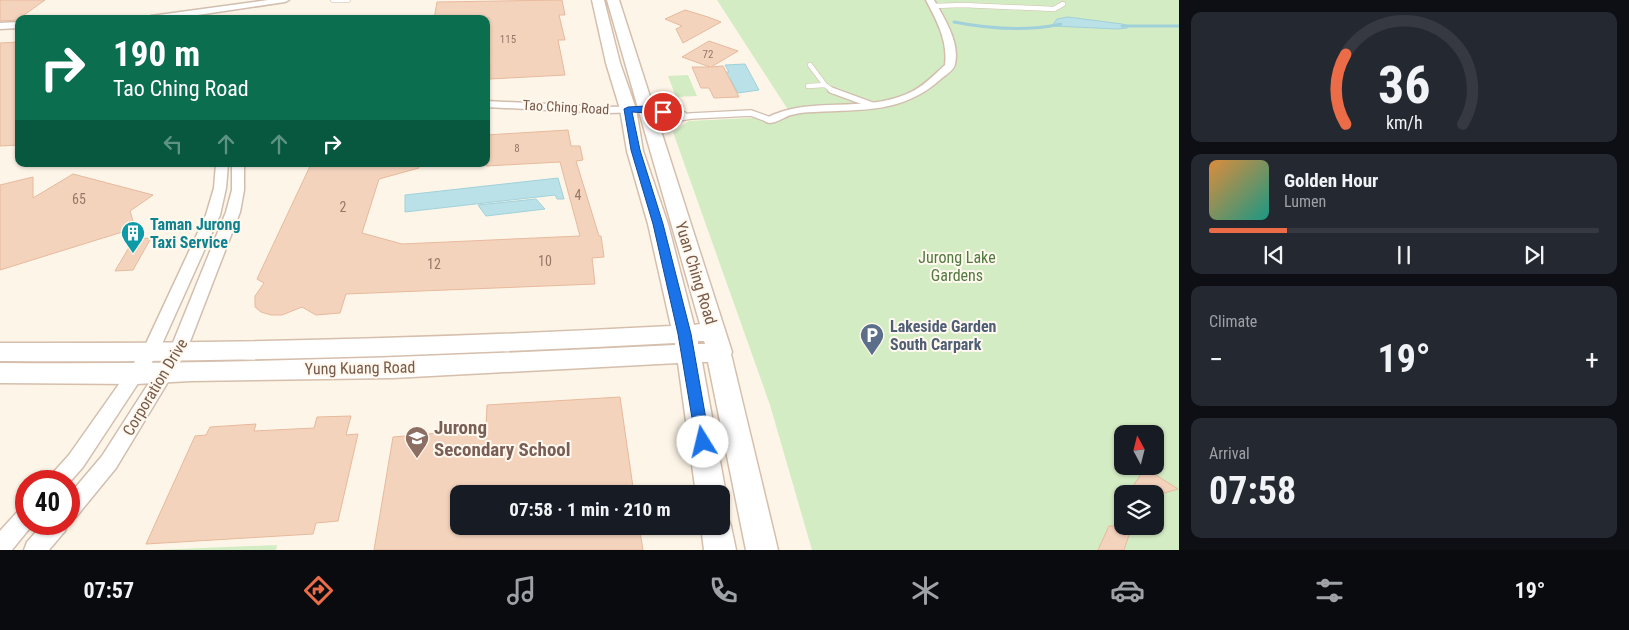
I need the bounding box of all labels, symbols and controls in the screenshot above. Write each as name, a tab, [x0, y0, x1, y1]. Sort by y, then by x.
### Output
house number: 115	[500, 33, 516, 46]
text: 190 m	[113, 34, 200, 75]
icon: right	[30, 35, 95, 100]
house number: 72	[703, 48, 713, 61]
text: 36	[1378, 55, 1430, 116]
text: Tao Ching Road	[113, 76, 249, 101]
pin	[642, 91, 684, 133]
street label: Tao Ching Road	[522, 97, 610, 117]
icon: arrive	[649, 98, 677, 126]
text: km/h	[1386, 112, 1422, 133]
icon: left	[159, 130, 187, 158]
icon: ahead	[212, 130, 240, 158]
icon: ahead	[265, 130, 293, 158]
icon: right	[318, 130, 346, 158]
house number: 8	[514, 142, 520, 155]
text: Golden Hour	[1284, 169, 1378, 192]
house number: 4	[575, 187, 582, 203]
house number: 65	[72, 191, 86, 207]
text: Lumen	[1284, 192, 1326, 211]
house number: 2	[340, 199, 347, 215]
place label: Taman Jurong Taxi Service	[150, 215, 241, 252]
street label: Yuan Ching Road	[671, 219, 721, 327]
building icon: Taman Jurong Taxi Service	[120, 220, 146, 254]
icon: previous	[1260, 241, 1288, 269]
icon: pause	[1390, 241, 1418, 269]
icon: next	[1520, 241, 1548, 269]
park label: Jurong Lake Gardens	[918, 248, 996, 285]
house number: 10	[538, 253, 552, 269]
house number: 12	[427, 256, 441, 272]
text: Climate	[1209, 312, 1257, 331]
place label: Lakeside Garden South Carpark	[890, 317, 997, 354]
parking icon: Lakeside Garden South Carpark	[859, 322, 885, 356]
street label: Corporation Drive	[119, 335, 191, 439]
text: 19°	[1377, 337, 1431, 381]
text: −	[1209, 343, 1223, 376]
text: +	[1585, 343, 1599, 376]
street label: Yung Kuang Road	[305, 358, 415, 378]
position arrow	[676, 415, 728, 467]
place label: Jurong Secondary School	[434, 416, 571, 461]
school or university icon: Jurong Secondary School	[404, 425, 430, 459]
north arrow	[1114, 425, 1164, 475]
map controls	[1114, 425, 1164, 535]
text: Arrival	[1209, 444, 1250, 463]
text: 07:58	[1209, 469, 1296, 513]
speed limit sign: 40	[15, 470, 80, 535]
button: layers	[1114, 485, 1164, 535]
text: 07:58 · 1 min · 210 m	[509, 498, 671, 521]
icon: directions	[301, 573, 336, 608]
icon: music	[504, 573, 539, 608]
icon: phone	[706, 573, 741, 608]
icon: climate	[908, 573, 943, 608]
icon: car	[1110, 573, 1145, 608]
icon: filters	[1312, 573, 1347, 608]
text: 07:57	[84, 578, 134, 603]
text: 19°	[1515, 578, 1545, 603]

